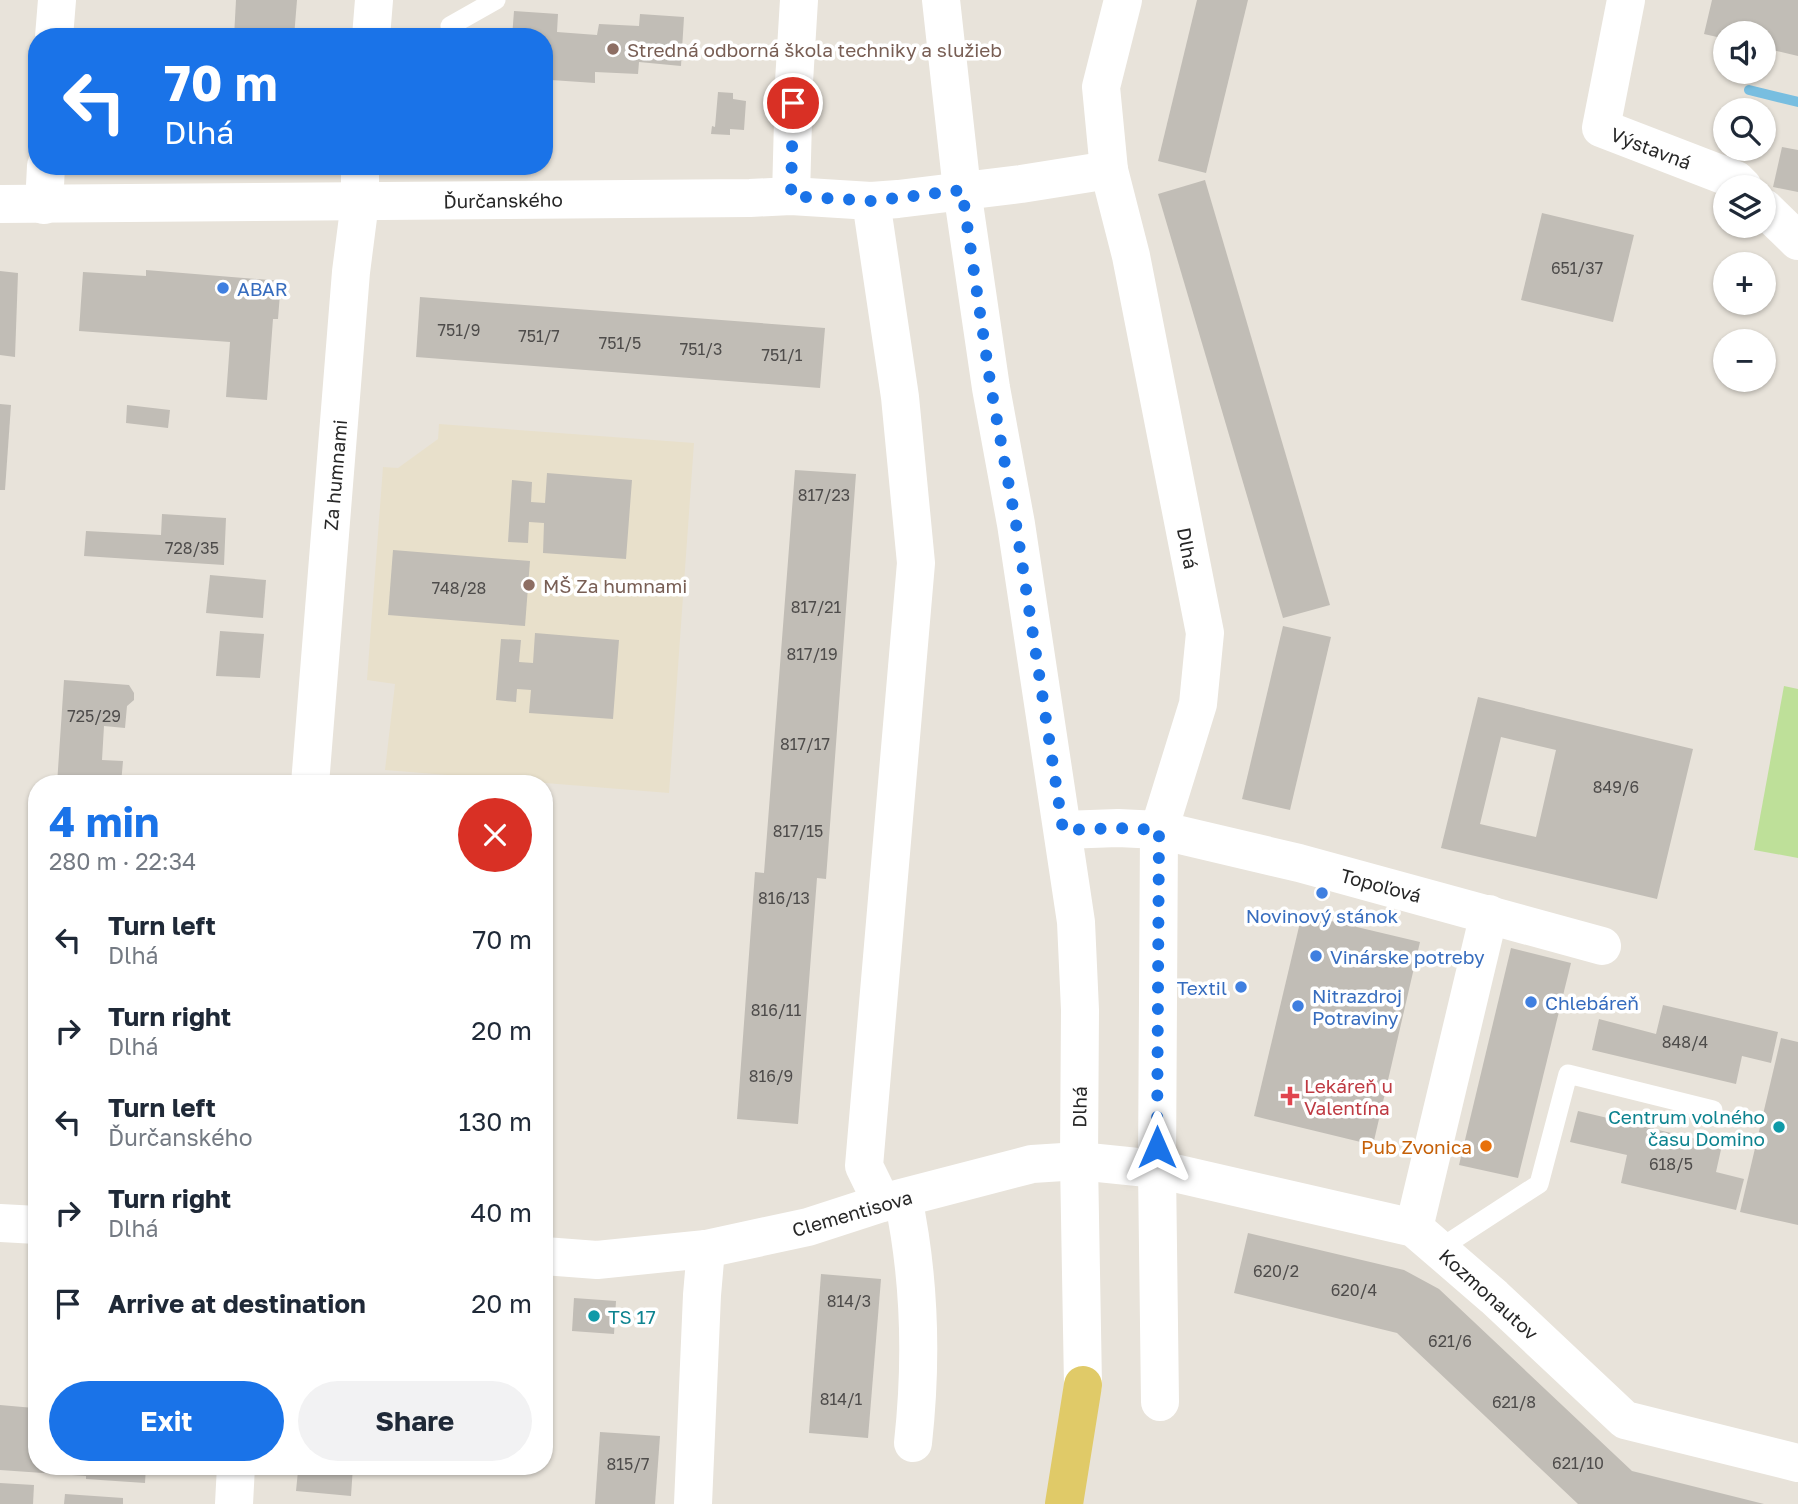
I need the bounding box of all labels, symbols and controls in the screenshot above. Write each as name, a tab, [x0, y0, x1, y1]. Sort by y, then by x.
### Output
map controls	[1713, 21, 1776, 392]
button: sound	[1713, 21, 1776, 84]
place label: Stredná odborná škola techniky a služieb	[627, 38, 1002, 61]
marker: Stredná odborná škola techniky a služieb	[605, 41, 621, 57]
text: 70 m	[164, 53, 278, 112]
icon: left	[49, 56, 140, 147]
pin	[763, 73, 823, 133]
icon: arrive	[774, 84, 812, 122]
button: search	[1713, 98, 1776, 161]
text: Dlhá	[164, 113, 234, 151]
street label: Výstavná	[1607, 122, 1695, 174]
button: layers	[1713, 175, 1776, 238]
street label: Ďurčanského	[443, 187, 563, 213]
button: +	[1713, 252, 1776, 315]
house number: 651/37	[1551, 258, 1603, 278]
place label: ABAR	[237, 277, 288, 300]
marker: ABAR	[215, 280, 231, 296]
house number: 751/9	[438, 320, 480, 340]
house number: 751/7	[518, 326, 560, 346]
button: −	[1713, 329, 1776, 392]
house number: 751/5	[599, 333, 641, 353]
house number: 751/3	[680, 339, 722, 359]
house number: 751/1	[762, 345, 803, 365]
street label: Za humnami	[319, 419, 351, 531]
house number: 817/23	[798, 485, 850, 505]
street label: Dlhá	[1173, 525, 1203, 571]
house number: 728/35	[165, 538, 219, 558]
place label: MŠ Za humnami	[543, 574, 687, 597]
marker: MŠ Za humnami	[521, 577, 537, 593]
house number: 748/28	[432, 578, 486, 598]
house number: 817/21	[791, 597, 842, 617]
house number: 817/19	[786, 644, 838, 664]
house number: 725/29	[67, 706, 121, 726]
house number: 817/17	[780, 734, 830, 754]
house number: 849/6	[1593, 777, 1639, 797]
text: 4 min	[49, 796, 159, 846]
button: close	[458, 798, 532, 872]
house number: 817/15	[773, 821, 823, 841]
text: 280 m · 22:34	[49, 847, 196, 875]
street label: Topoľová	[1338, 863, 1424, 907]
marker: Novinový stánok	[1314, 885, 1330, 901]
house number: 816/13	[758, 888, 810, 908]
place label: Novinový stánok	[1246, 904, 1399, 927]
text: Turn left	[108, 910, 216, 941]
icon: left	[49, 921, 87, 959]
text: 70 m	[473, 924, 532, 955]
text: Dlhá	[108, 941, 159, 969]
place label: Vinárske potreby	[1330, 945, 1485, 968]
marker: Vinárske potreby	[1308, 948, 1324, 964]
place label: Textil	[1177, 976, 1227, 999]
marker: Textil	[1233, 979, 1249, 995]
place label: Nitrazdroj Potraviny	[1312, 984, 1402, 1029]
place label: Chlebáreň	[1545, 991, 1639, 1014]
marker: Chlebáreň	[1523, 994, 1539, 1010]
marker: Nitrazdroj Potraviny	[1290, 998, 1306, 1014]
house number: 816/11	[751, 1000, 801, 1020]
text: Turn right	[108, 1001, 231, 1032]
icon: right	[49, 1012, 87, 1050]
text: 20 m	[471, 1015, 532, 1046]
text: Dlhá	[108, 1032, 159, 1060]
house number: 848/4	[1662, 1032, 1708, 1052]
house number: 816/9	[749, 1066, 793, 1086]
place label: Lekáreň u Valentína	[1304, 1074, 1393, 1119]
street label: Dlhá	[1067, 1086, 1091, 1128]
marker: Lekáreň u Valentína	[1282, 1088, 1298, 1104]
text: Turn left	[108, 1092, 216, 1123]
icon: left	[49, 1103, 87, 1141]
place label: Centrum volného času Domino	[1608, 1105, 1765, 1150]
text: 130 m	[459, 1106, 532, 1137]
position arrow	[1120, 1110, 1194, 1184]
marker: Centrum volného času Domino	[1771, 1119, 1787, 1135]
text: Ďurčanského	[108, 1123, 252, 1151]
place label: Pub Zvonica	[1361, 1135, 1472, 1158]
marker: Pub Zvonica	[1478, 1138, 1494, 1154]
house number: 618/5	[1649, 1154, 1693, 1174]
text: Turn right	[108, 1183, 231, 1214]
street label: Clementisova	[789, 1185, 915, 1241]
icon: right	[49, 1194, 87, 1232]
text: 40 m	[471, 1197, 532, 1228]
text: Dlhá	[108, 1214, 159, 1242]
street label: Kozmonautov	[1435, 1244, 1543, 1345]
house number: 620/2	[1253, 1261, 1299, 1281]
house number: 620/4	[1331, 1280, 1377, 1300]
icon: arrive	[49, 1285, 87, 1323]
text: Arrive at destination	[108, 1288, 366, 1319]
text: 20 m	[471, 1288, 532, 1319]
house number: 814/3	[827, 1291, 871, 1311]
place label: TS 17	[608, 1305, 656, 1328]
marker: TS 17	[586, 1308, 602, 1324]
house number: 621/6	[1428, 1331, 1472, 1351]
button: Exit	[49, 1381, 284, 1461]
button: Share	[298, 1381, 532, 1461]
house number: 814/1	[820, 1389, 863, 1409]
house number: 621/8	[1492, 1392, 1536, 1412]
house number: 621/10	[1552, 1453, 1604, 1473]
house number: 815/7	[607, 1454, 649, 1474]

